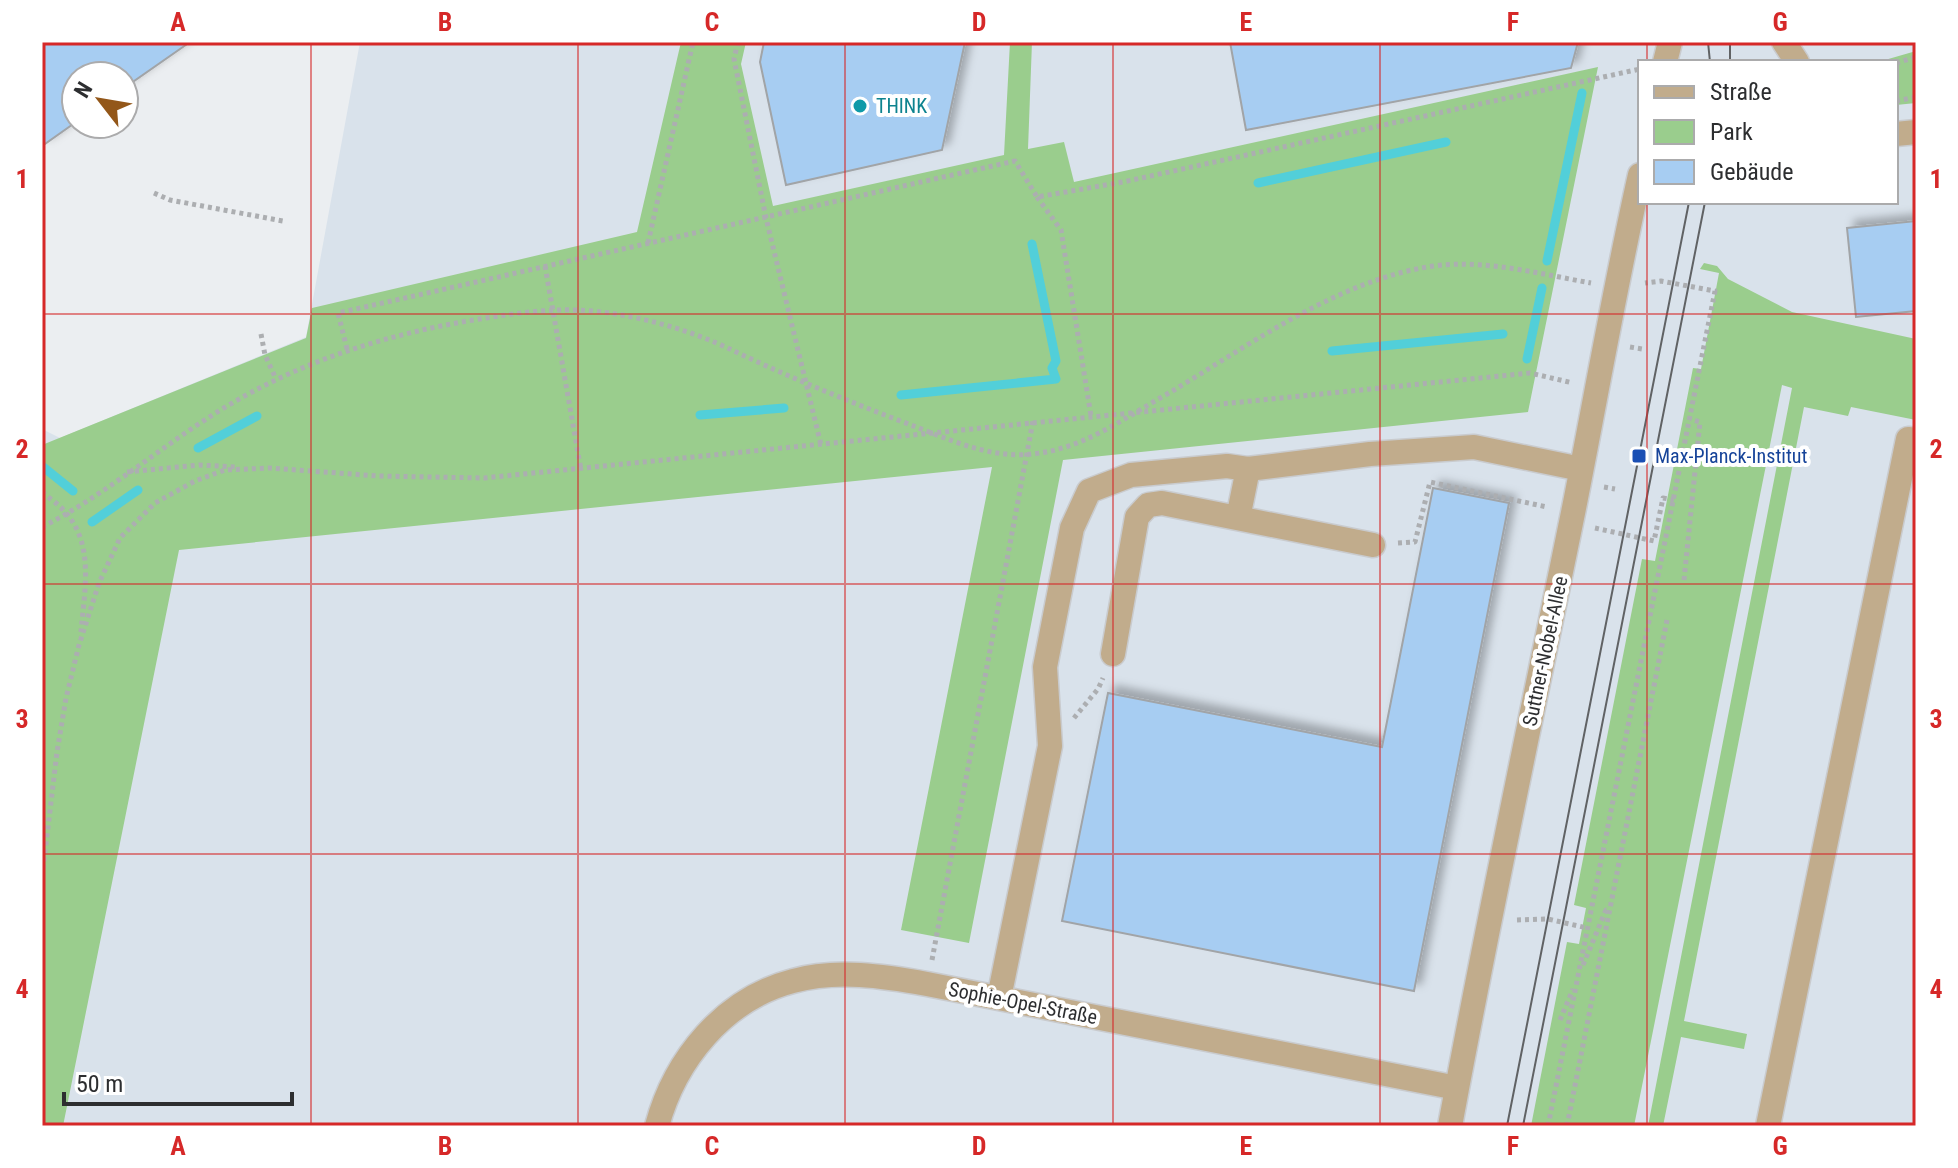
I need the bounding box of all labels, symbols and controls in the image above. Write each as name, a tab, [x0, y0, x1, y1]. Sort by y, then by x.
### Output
text: A	[170, 7, 186, 37]
text: B	[438, 7, 452, 37]
text: C	[705, 7, 720, 37]
text: D	[972, 7, 986, 37]
text: E	[1240, 7, 1253, 37]
text: F	[1507, 7, 1519, 37]
text: G	[1772, 7, 1788, 37]
north arrow	[60, 60, 140, 140]
legend	[1638, 60, 1898, 204]
text: N	[69, 78, 97, 102]
text: Straße	[1710, 78, 1772, 106]
place label: THINK	[876, 94, 927, 118]
marker: THINK	[851, 97, 869, 115]
text: Park	[1710, 118, 1753, 146]
text: Gebäude	[1710, 158, 1794, 186]
text: 1	[15, 164, 29, 194]
text: 1	[1929, 164, 1943, 194]
text: 2	[15, 434, 29, 464]
text: 2	[1929, 434, 1943, 464]
place label: Max-Planck-Institut	[1655, 444, 1807, 468]
marker: Max-Planck-Institut	[1630, 447, 1648, 465]
street label: Suttner-Nobel-Allee	[1517, 574, 1573, 728]
text: 3	[15, 704, 29, 734]
text: 3	[1929, 704, 1943, 734]
text: 4	[15, 974, 29, 1004]
text: 4	[1929, 974, 1943, 1004]
street label: Sophie-Opel-Straße	[947, 977, 1099, 1029]
scale bar	[64, 1056, 292, 1106]
text: 50 m	[76, 1070, 123, 1098]
text: A	[170, 1131, 186, 1161]
text: B	[438, 1131, 452, 1161]
text: C	[705, 1131, 720, 1161]
text: D	[972, 1131, 986, 1161]
text: E	[1240, 1131, 1253, 1161]
text: F	[1507, 1131, 1519, 1161]
text: G	[1772, 1131, 1788, 1161]

